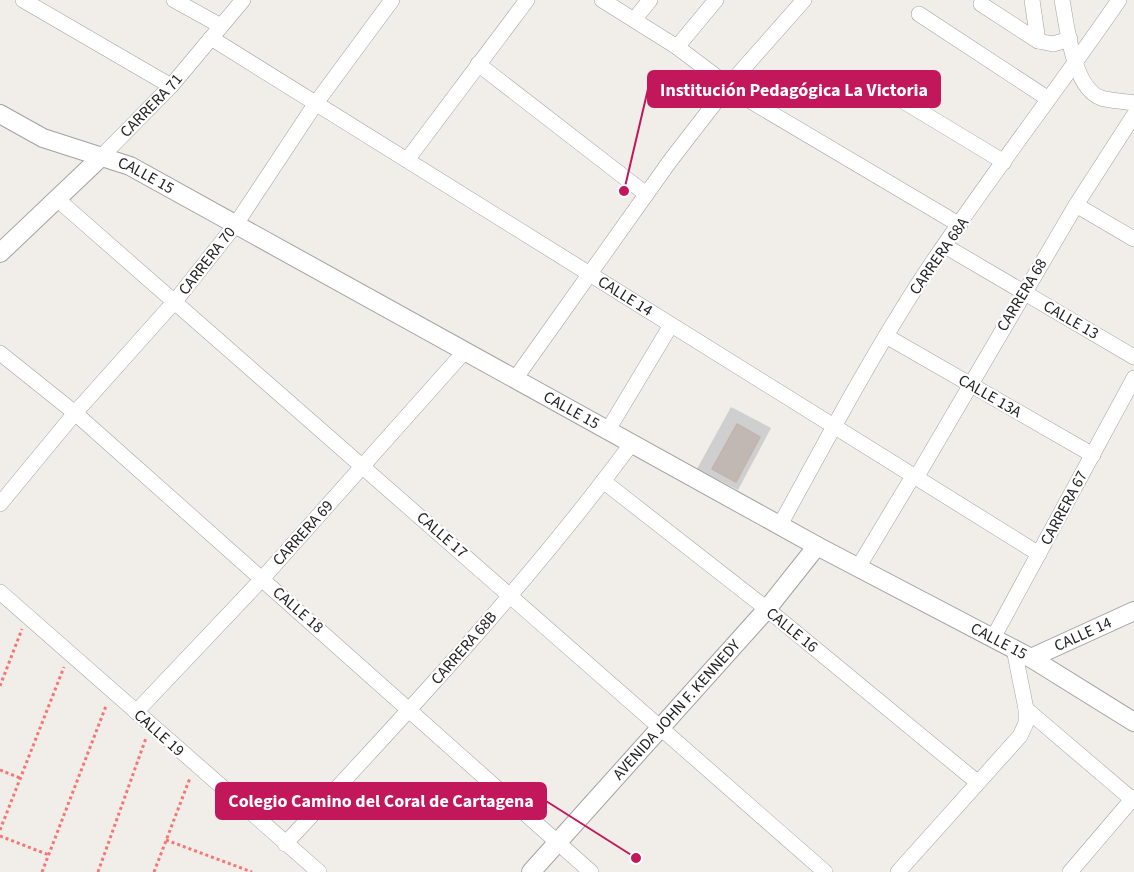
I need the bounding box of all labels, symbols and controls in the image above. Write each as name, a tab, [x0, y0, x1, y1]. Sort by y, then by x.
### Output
street label: CARRERA 71	[115, 69, 188, 142]
callout: Institución Pedagógica La Victoria	[648, 71, 940, 107]
text: Institución Pedagógica La Victoria	[660, 78, 928, 103]
street label: CALLE 15	[115, 152, 178, 199]
street label: CARRERA 68A	[904, 213, 974, 299]
street label: CARRERA 70	[173, 222, 241, 300]
street label: CARRERA 68	[992, 254, 1052, 336]
street label: CALLE 14	[593, 271, 657, 322]
street label: CALLE 13	[1039, 295, 1103, 345]
street label: CALLE 13A	[954, 369, 1026, 423]
street label: CALLE 15	[539, 386, 603, 435]
street label: CARRERA 67	[1035, 467, 1093, 549]
street label: CARRERA 69	[268, 495, 338, 571]
street label: CALLE 17	[412, 507, 472, 563]
street label: CALLE 18	[268, 582, 328, 638]
street label: CALLE 16	[761, 602, 823, 658]
street label: CARRERA 68B	[426, 607, 502, 689]
street label: CALLE 14	[1051, 612, 1115, 657]
street label: CALLE 15	[967, 617, 1031, 665]
street label: AVENIDA JOHN F. KENNEDY	[608, 635, 746, 785]
street label: CALLE 19	[129, 704, 189, 762]
callout: Colegio Camino del Coral de Cartagena	[216, 783, 546, 819]
text: Colegio Camino del Coral de Cartagena	[228, 789, 534, 814]

